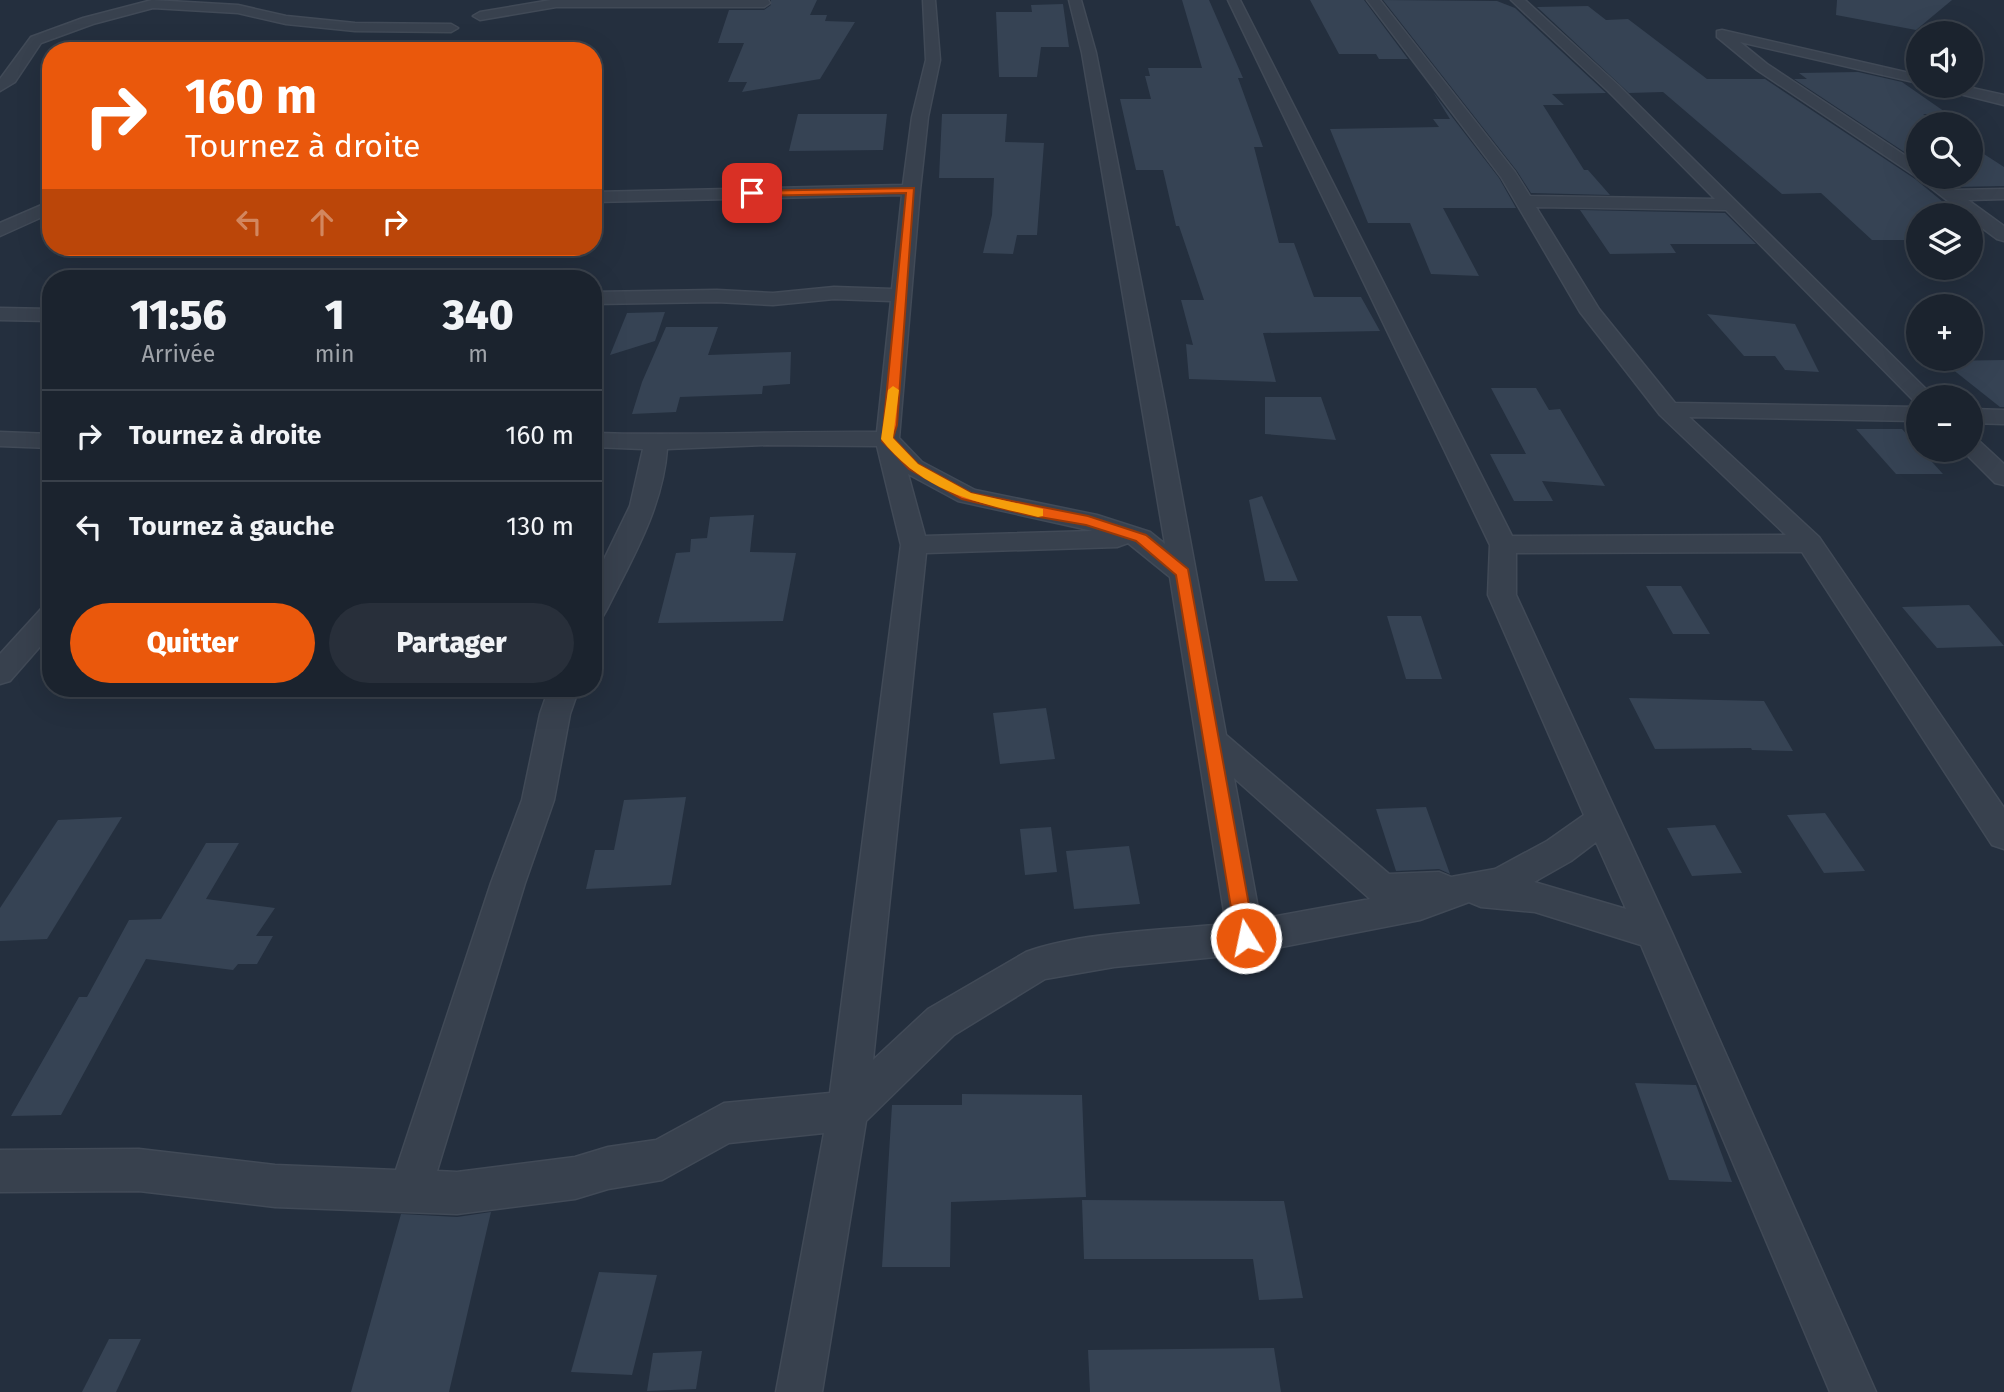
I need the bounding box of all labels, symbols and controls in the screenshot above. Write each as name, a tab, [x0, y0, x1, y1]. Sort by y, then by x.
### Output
map controls	[1906, 21, 1983, 462]
button: sound	[1906, 21, 1983, 98]
text: 160 m	[185, 67, 317, 126]
icon: right	[70, 70, 161, 161]
button: search	[1906, 112, 1983, 189]
text: Tournez à droite	[185, 127, 421, 165]
pin	[722, 163, 782, 223]
icon: arrive	[733, 174, 771, 212]
icon: left	[230, 203, 268, 241]
icon: ahead	[303, 203, 341, 241]
icon: right	[376, 203, 414, 241]
button: layers	[1906, 203, 1983, 280]
text: 11:56	[130, 290, 227, 340]
text: 1	[325, 290, 345, 340]
text: 340	[443, 290, 514, 340]
button: +	[1906, 294, 1983, 371]
text: Arrivée	[142, 340, 215, 368]
text: min	[315, 340, 354, 368]
text: m	[468, 340, 488, 368]
button: −	[1906, 385, 1983, 462]
icon: right	[70, 417, 108, 455]
text: Tournez à droite	[129, 420, 321, 451]
text: 160 m	[505, 420, 574, 451]
icon: left	[70, 508, 108, 546]
text: Tournez à gauche	[129, 511, 334, 542]
text: 130 m	[506, 511, 574, 542]
button: Quitter	[70, 603, 315, 683]
button: Partager	[329, 603, 574, 683]
position arrow	[1209, 901, 1283, 975]

